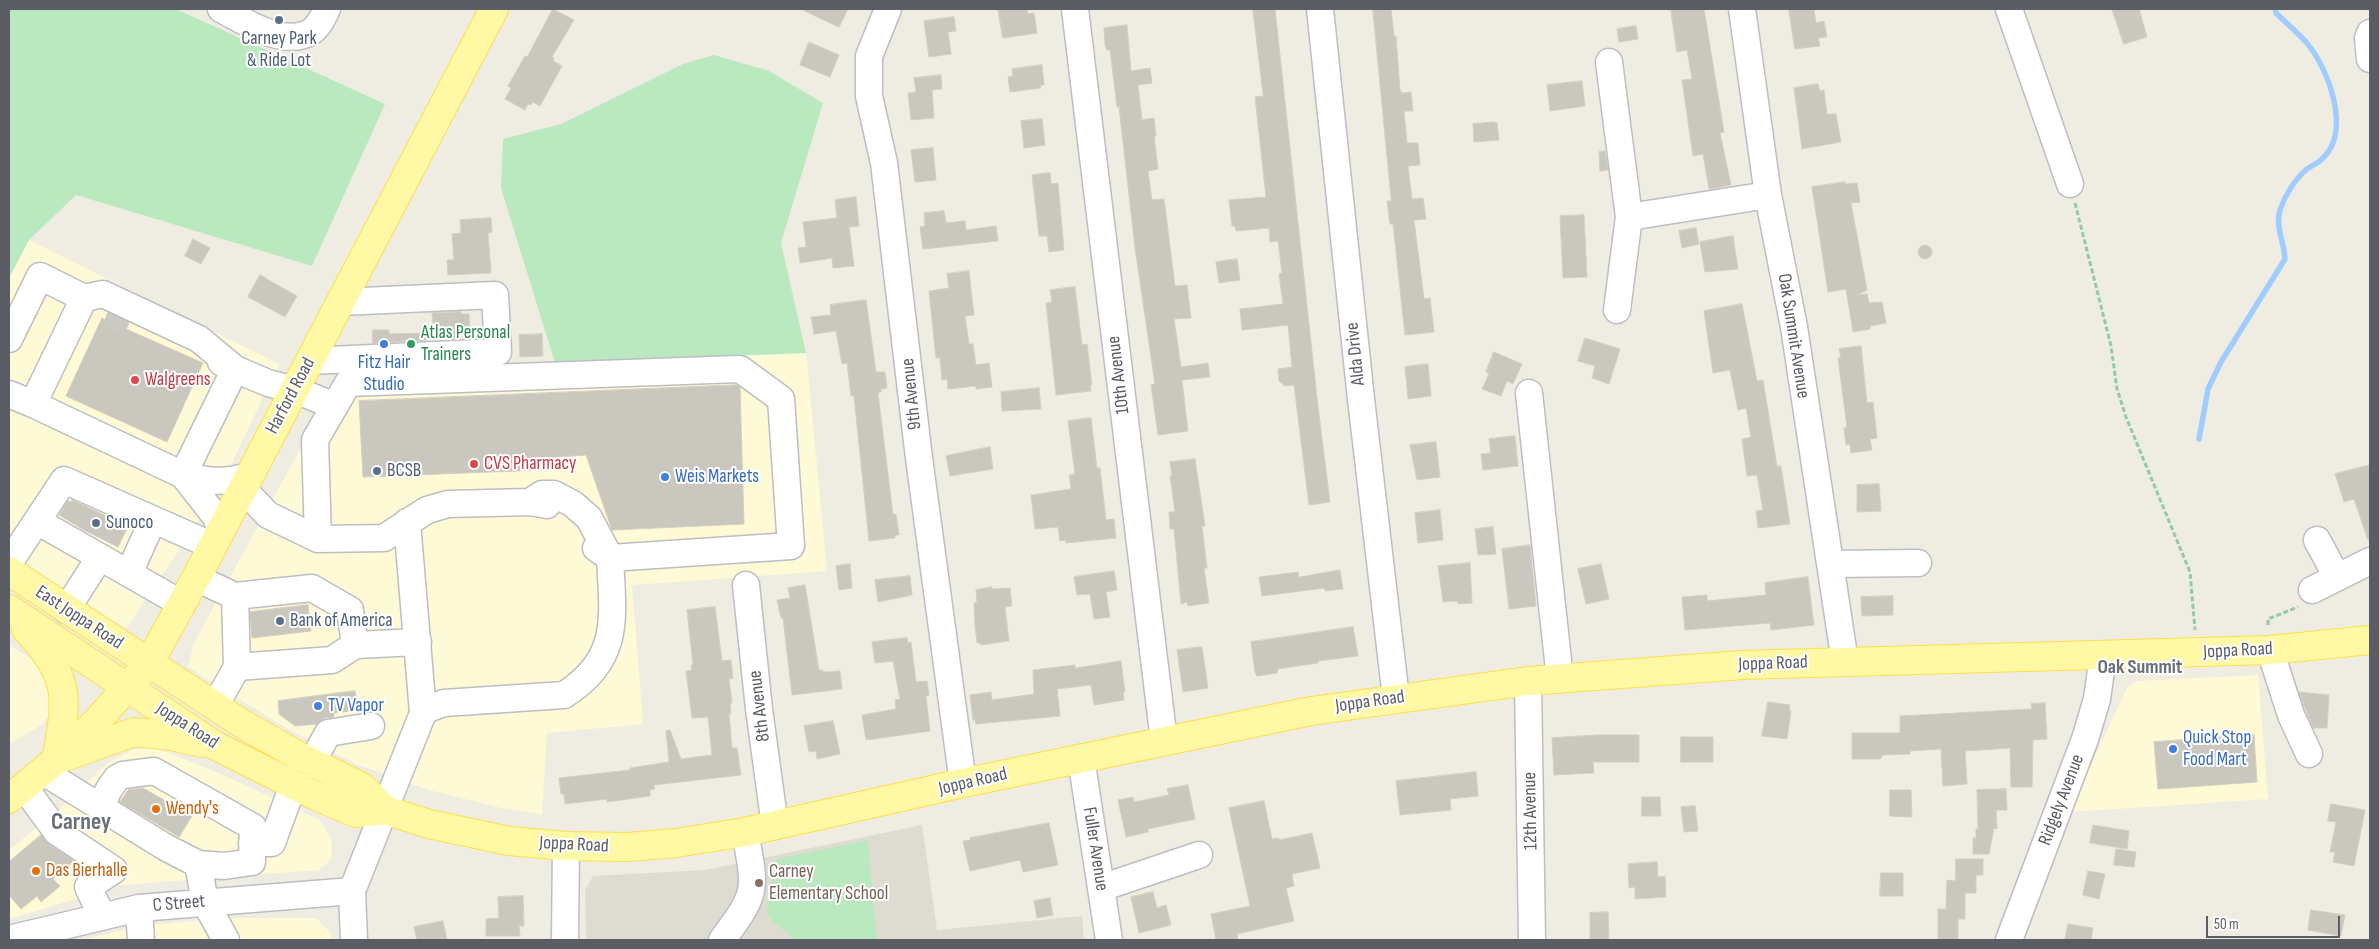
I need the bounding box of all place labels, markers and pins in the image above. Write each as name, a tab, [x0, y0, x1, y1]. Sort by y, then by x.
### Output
marker: Carney Park & Ride Lot	[273, 14, 285, 26]
place label: Carney Park & Ride Lot	[241, 28, 317, 72]
place label: Atlas Personal Trainers	[421, 322, 510, 366]
marker: Fitz Hair Studio	[378, 338, 390, 350]
marker: Atlas Personal Trainers	[405, 338, 417, 350]
place label: Fitz Hair Studio	[358, 352, 410, 396]
place label: Walgreens	[145, 369, 211, 391]
marker: Walgreens	[129, 374, 141, 386]
place label: CVS Pharmacy	[484, 453, 576, 475]
marker: CVS Pharmacy	[468, 458, 480, 470]
place label: BCSB	[387, 460, 421, 482]
marker: BCSB	[371, 465, 383, 477]
place label: Weis Markets	[675, 466, 759, 488]
marker: Weis Markets	[659, 471, 671, 483]
place label: Sunoco	[106, 512, 153, 534]
marker: Sunoco	[90, 517, 102, 529]
place label: Bank of America	[290, 610, 393, 632]
marker: Bank of America	[274, 615, 286, 627]
place label: TV Vapor	[328, 695, 384, 717]
marker: TV Vapor	[312, 700, 324, 712]
place label: Quick Stop Food Mart	[2183, 727, 2251, 771]
marker: Quick Stop Food Mart	[2167, 743, 2179, 755]
place label: Wendy's	[166, 798, 219, 820]
marker: Wendy's	[150, 803, 162, 815]
place label: Das Bierhalle	[46, 860, 128, 882]
place label: Carney Elementary School	[769, 861, 888, 905]
marker: Das Bierhalle	[30, 865, 42, 877]
marker: Carney Elementary School	[753, 877, 765, 889]

